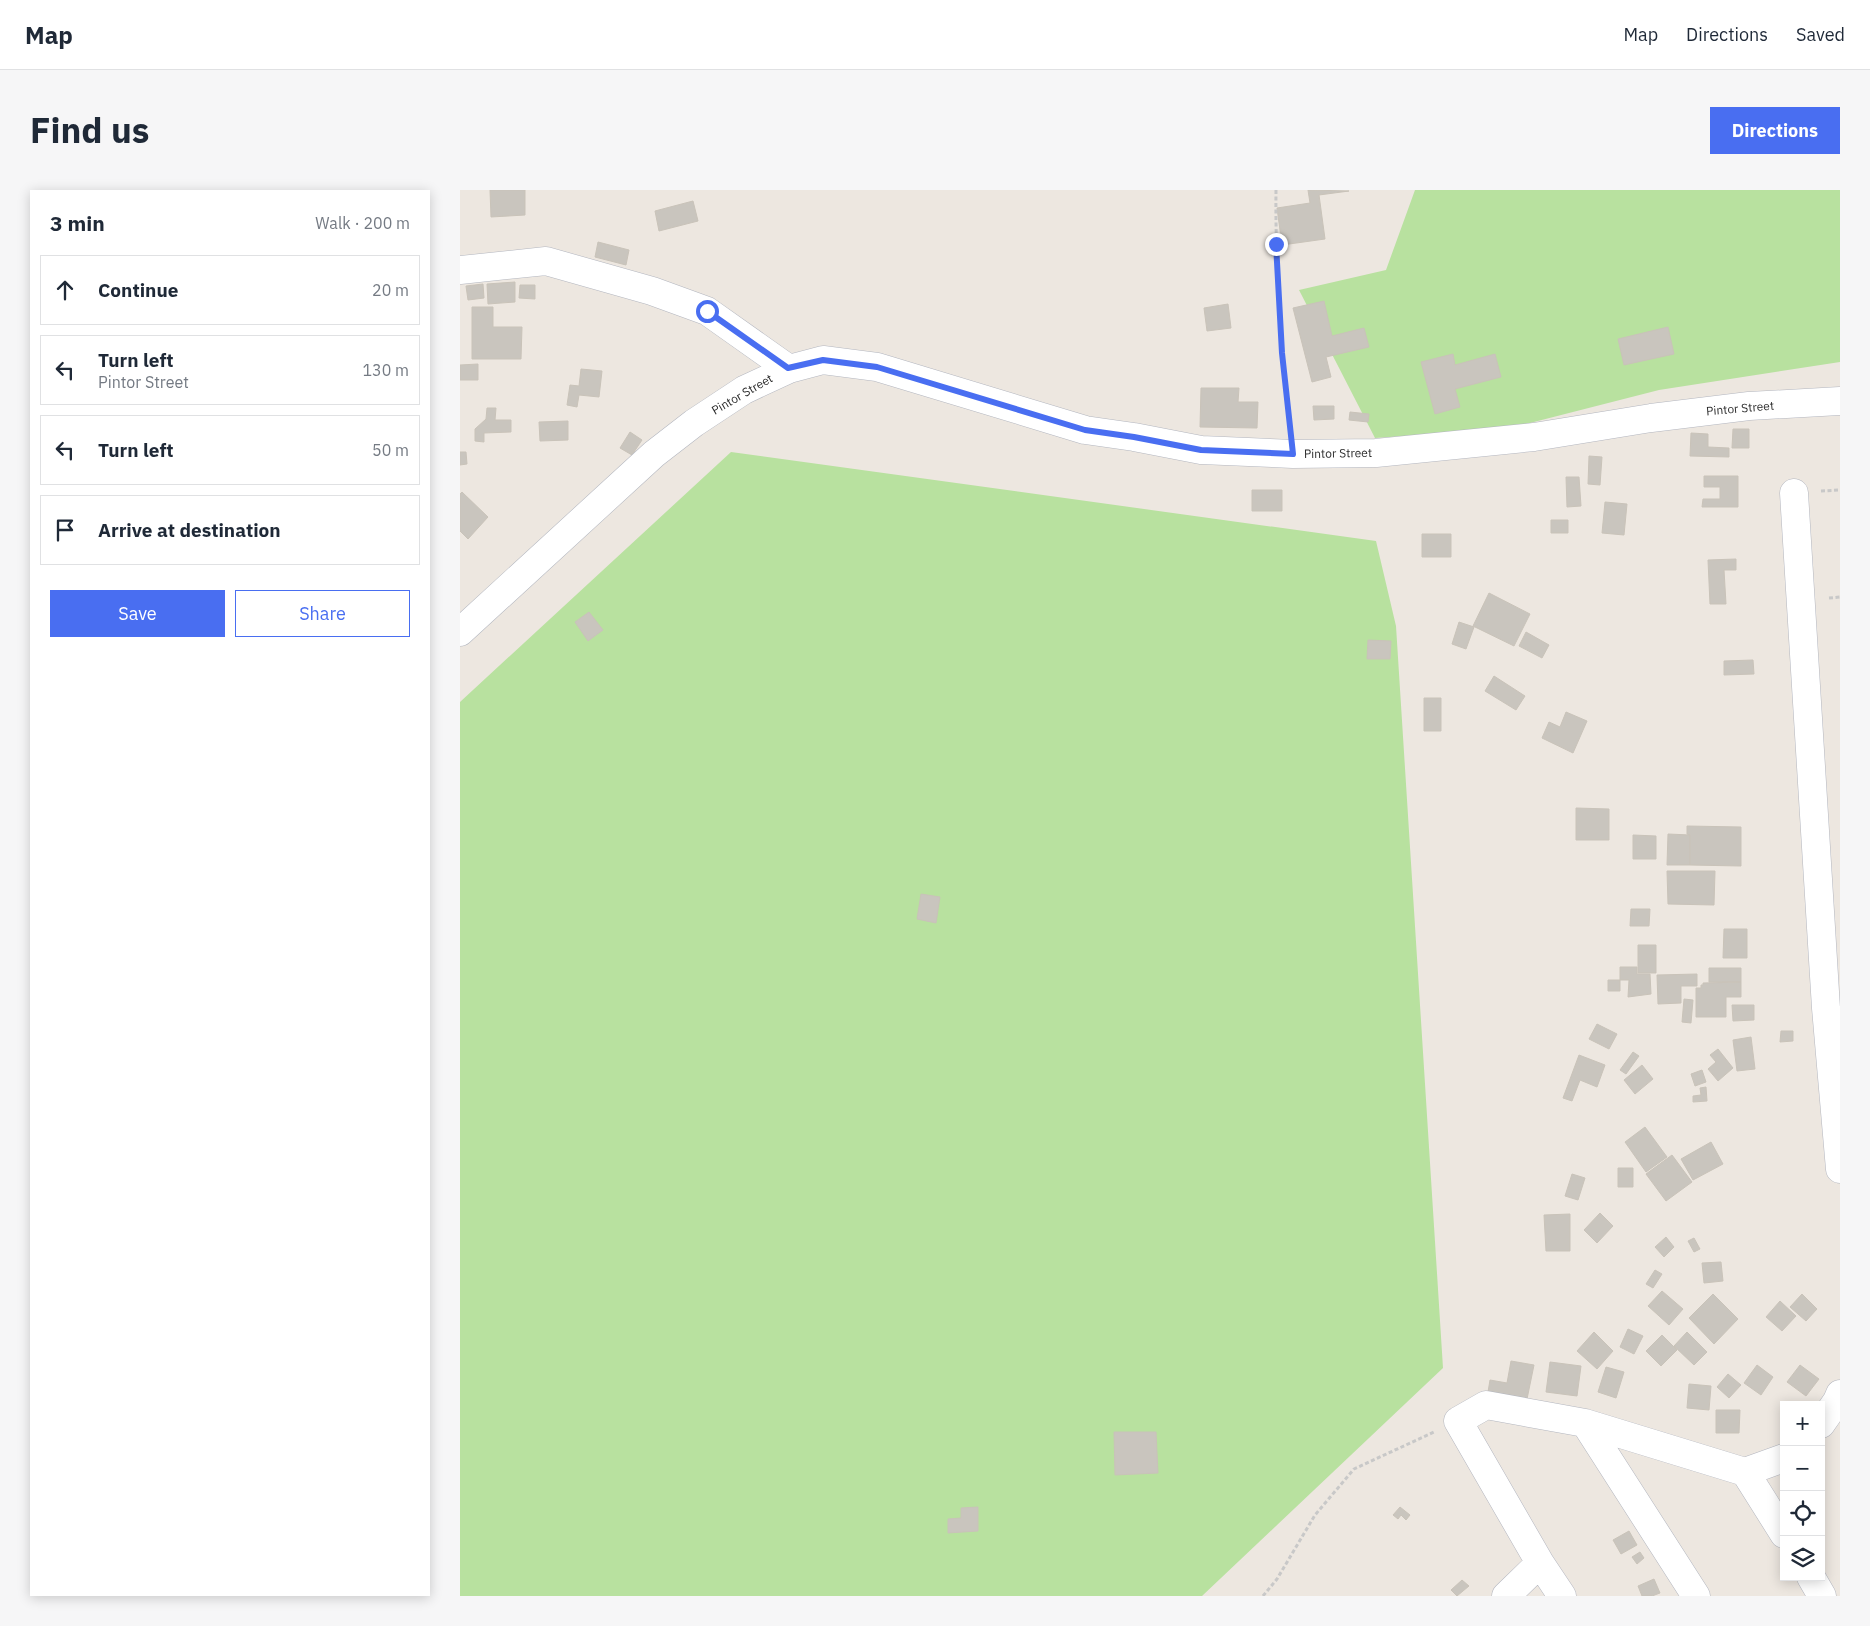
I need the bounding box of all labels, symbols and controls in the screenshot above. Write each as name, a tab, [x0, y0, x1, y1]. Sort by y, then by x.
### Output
text: Map	[25, 19, 73, 51]
text: Map	[1623, 23, 1658, 46]
text: Directions	[1686, 23, 1768, 46]
text: Saved	[1796, 23, 1845, 46]
text: Find us	[30, 107, 149, 153]
button: Directions	[1710, 107, 1840, 154]
text: 3 min	[50, 209, 105, 237]
text: Walk · 200 m	[315, 213, 410, 233]
route end	[1265, 233, 1288, 256]
icon: ahead	[51, 276, 79, 304]
text: Continue	[98, 278, 178, 302]
text: 20 m	[372, 280, 409, 300]
route start	[696, 300, 719, 323]
text: Turn left	[98, 348, 174, 372]
icon: left	[51, 356, 79, 384]
text: 130 m	[362, 360, 409, 380]
street label: Pintor Street	[709, 370, 775, 418]
text: Pintor Street	[98, 372, 189, 392]
street label: Pintor Street	[1705, 398, 1775, 418]
icon: left	[51, 436, 79, 464]
text: Turn left	[98, 438, 174, 462]
text: 50 m	[372, 440, 409, 460]
street label: Pintor Street	[1304, 445, 1372, 461]
icon: arrive	[51, 516, 79, 544]
text: Arrive at destination	[98, 518, 281, 542]
button: Save	[50, 590, 225, 637]
button: Share	[235, 590, 410, 637]
map controls	[1780, 1401, 1825, 1581]
button: +	[1780, 1401, 1825, 1446]
button: −	[1780, 1446, 1825, 1491]
button: locate	[1780, 1491, 1825, 1536]
button: layers	[1780, 1536, 1825, 1581]

